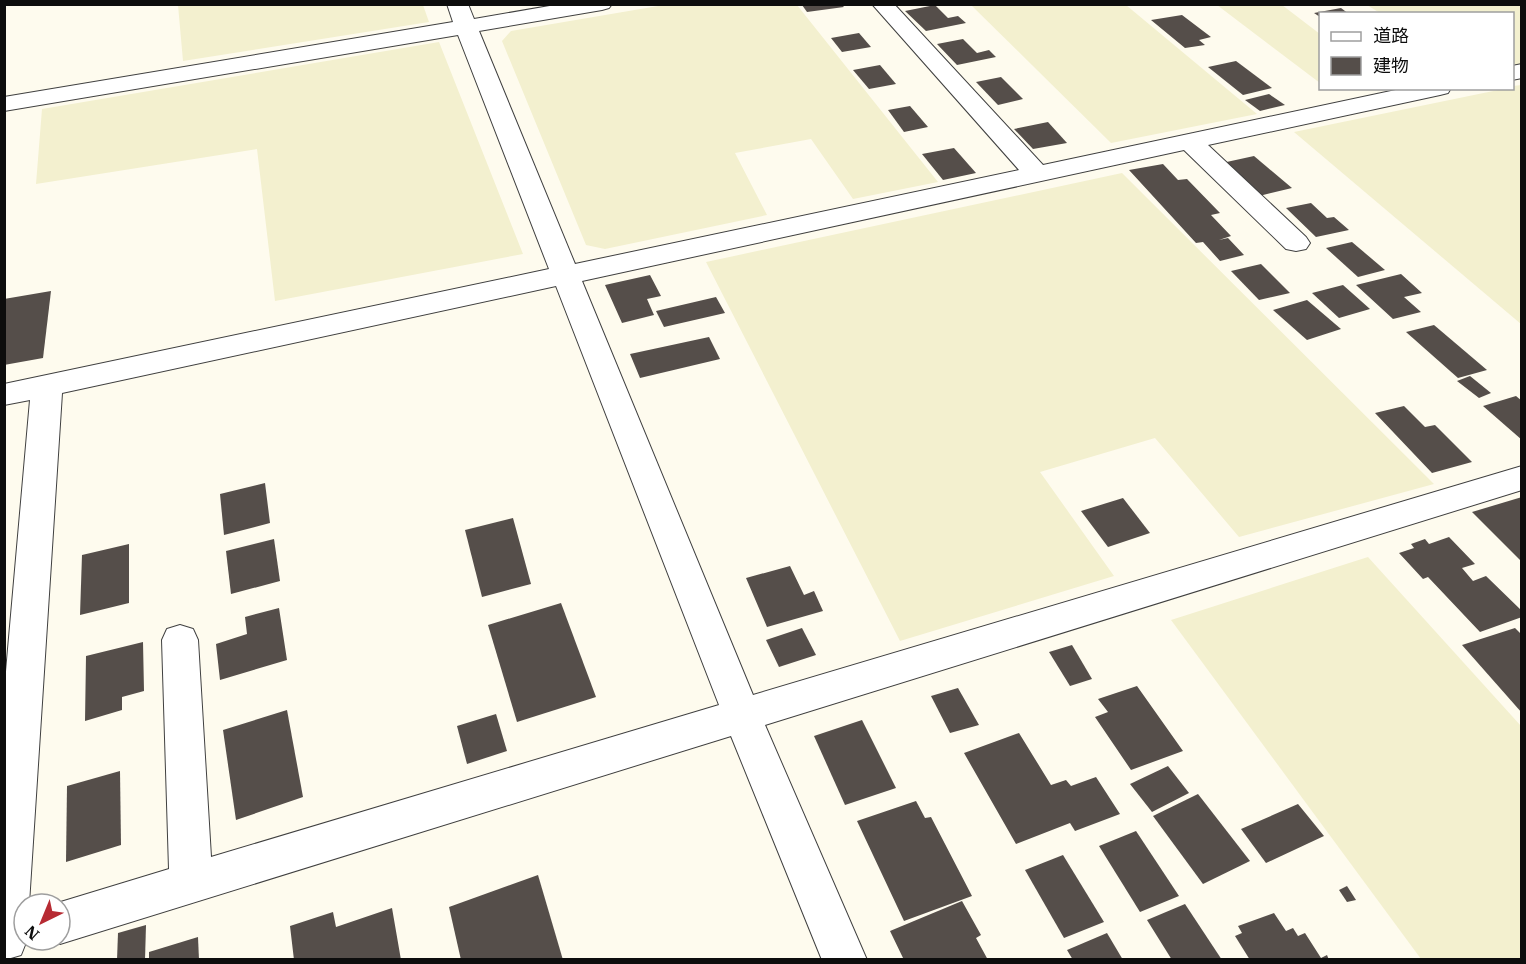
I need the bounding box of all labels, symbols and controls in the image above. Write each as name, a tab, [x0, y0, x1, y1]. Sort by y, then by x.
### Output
legend	[1319, 12, 1514, 90]
text: 道路	[1373, 24, 1409, 47]
text: 建物	[1373, 54, 1409, 77]
north arrow	[12, 892, 72, 952]
text: N	[20, 921, 43, 945]

